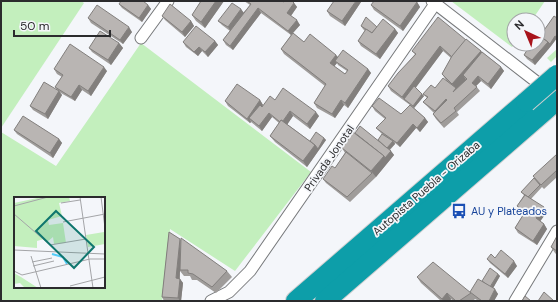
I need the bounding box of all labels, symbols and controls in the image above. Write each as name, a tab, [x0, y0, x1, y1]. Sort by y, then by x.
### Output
scale bar	[14, 12, 110, 38]
north arrow	[506, 12, 546, 52]
text: N	[511, 17, 527, 33]
text: 50 m	[20, 18, 49, 34]
street label: Privada Jonotal	[301, 122, 357, 194]
street label: Autopista Puebla - Orizaba	[370, 138, 482, 238]
inset map	[14, 197, 105, 288]
bus stop icon: AU y Plateados	[450, 202, 468, 220]
place label: AU y Plateados	[471, 204, 547, 218]

